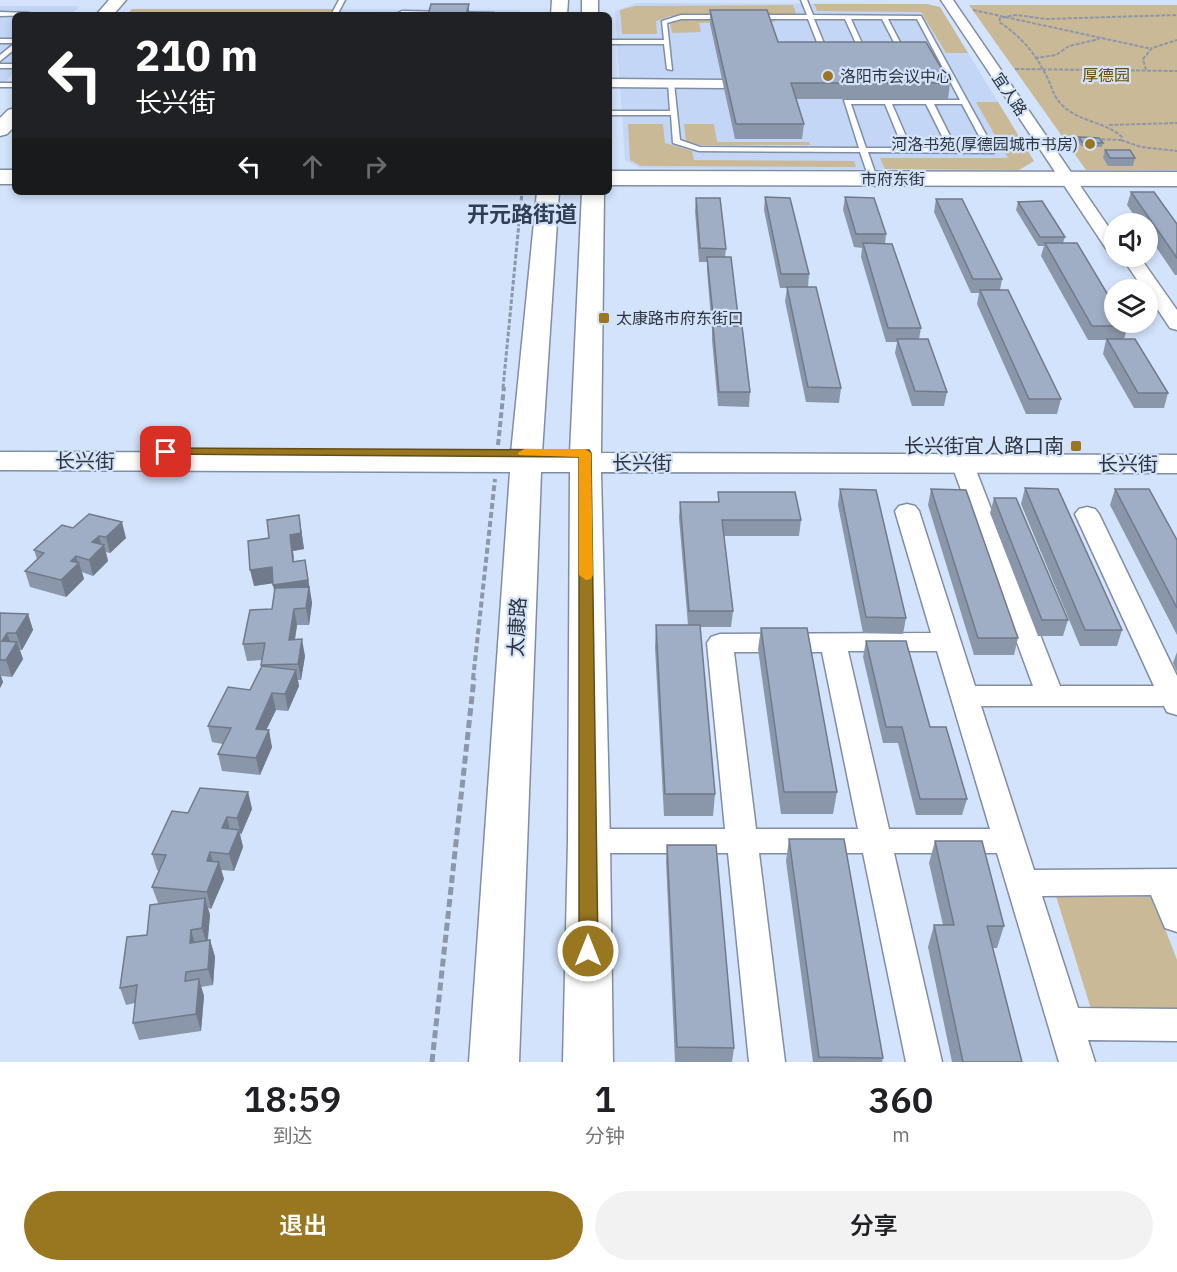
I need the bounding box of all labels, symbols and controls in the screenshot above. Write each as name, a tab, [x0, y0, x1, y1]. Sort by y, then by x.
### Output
text: 210 m	[135, 28, 258, 83]
icon: left	[36, 36, 114, 114]
park label: 厚德园	[1082, 65, 1130, 85]
place label: 洛阳市会议中心	[840, 66, 952, 86]
marker: 洛阳市会议中心	[821, 69, 835, 83]
street label: 宜人路	[988, 69, 1032, 119]
text: 长兴街	[135, 84, 216, 119]
place label: 河洛书苑(厚德园城市书房)	[891, 134, 1078, 154]
marker: 河洛书苑(厚德园城市书房)	[1083, 137, 1097, 151]
icon: left	[233, 150, 266, 183]
icon: ahead	[296, 150, 329, 183]
icon: right	[359, 150, 392, 183]
street label: 市府东街	[861, 169, 925, 189]
district label: 开元路街道	[467, 199, 577, 228]
map controls	[1104, 213, 1158, 333]
button: sound	[1104, 213, 1158, 267]
button: layers	[1104, 279, 1158, 333]
place label: 太康路市府东街口	[616, 308, 744, 328]
marker: 太康路市府东街口	[597, 311, 611, 325]
pin	[140, 426, 191, 477]
place label: 长兴街宜人路口南	[904, 432, 1064, 459]
icon: arrive	[149, 435, 182, 468]
marker: 长兴街宜人路口南	[1069, 439, 1083, 453]
street label: 长兴街	[55, 447, 115, 474]
street label: 长兴街	[612, 449, 672, 476]
street label: 长兴街	[1098, 450, 1158, 477]
street label: 太康路	[501, 596, 532, 658]
position arrow	[556, 919, 620, 983]
text: 18:59	[244, 1075, 341, 1122]
text: 1	[594, 1075, 616, 1122]
text: 360	[869, 1076, 933, 1123]
text: m	[892, 1121, 910, 1148]
text: 到达	[273, 1122, 313, 1149]
text: 分钟	[585, 1122, 625, 1149]
button: 退出	[24, 1191, 583, 1260]
button: 分享	[595, 1191, 1153, 1260]

